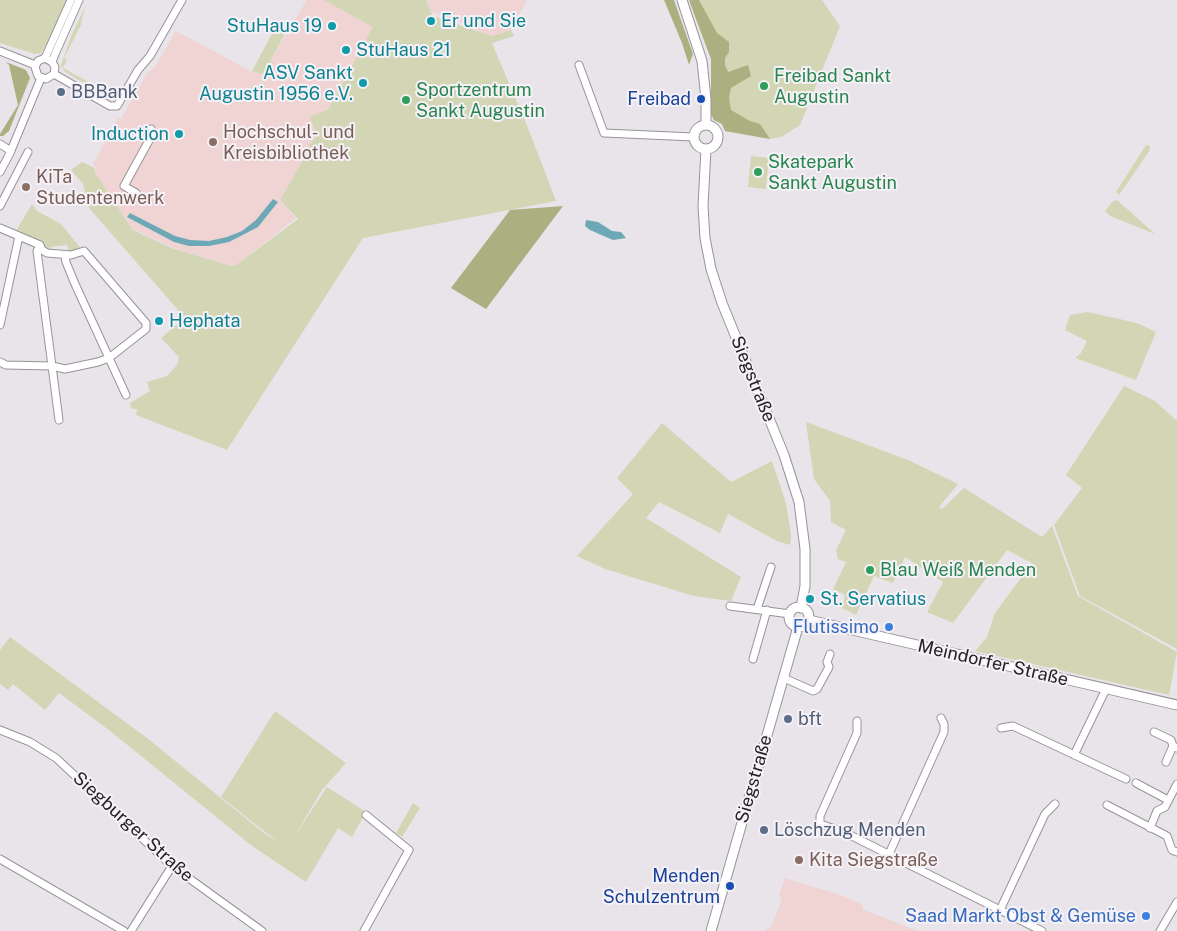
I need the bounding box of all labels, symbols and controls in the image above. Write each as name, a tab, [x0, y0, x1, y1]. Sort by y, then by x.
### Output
place label: Er und Sie	[441, 10, 526, 32]
place label: StuHaus 19	[227, 15, 322, 37]
marker: Er und Sie	[425, 15, 437, 27]
marker: StuHaus 19	[326, 20, 338, 32]
place label: StuHaus 21	[356, 39, 451, 61]
marker: StuHaus 21	[340, 44, 352, 56]
place label: ASV Sankt Augustin 1956 e.V.	[199, 62, 353, 104]
place label: Freibad Sankt Augustin	[774, 65, 891, 108]
marker: ASV Sankt Augustin 1956 e.V.	[357, 77, 369, 89]
place label: Sportzentrum Sankt Augustin	[416, 79, 545, 122]
marker: Freibad Sankt Augustin	[758, 80, 770, 92]
place label: BBBank	[71, 81, 138, 103]
marker: BBBank	[55, 86, 67, 98]
place label: Freibad	[627, 88, 691, 110]
marker: Freibad	[695, 93, 707, 105]
marker: Sportzentrum Sankt Augustin	[400, 94, 412, 106]
place label: Hochschul- und Kreisbibliothek	[223, 121, 354, 163]
place label: Induction	[91, 123, 169, 145]
marker: Induction	[173, 128, 185, 140]
marker: Hochschul- und Kreisbibliothek	[207, 136, 219, 148]
place label: Skatepark Sankt Augustin	[768, 151, 897, 193]
place label: KiTa Studentenwerk	[36, 166, 164, 208]
marker: Skatepark Sankt Augustin	[752, 166, 764, 178]
marker: KiTa Studentenwerk	[20, 181, 32, 193]
place label: Hephata	[169, 310, 240, 332]
marker: Hephata	[153, 315, 165, 327]
street label: Siegstraße	[726, 333, 780, 425]
place label: Blau Weiß Menden	[880, 559, 1036, 581]
marker: Blau Weiß Menden	[864, 564, 876, 576]
place label: St. Servatius	[820, 588, 926, 610]
marker: St. Servatius	[804, 593, 816, 605]
place label: Flutissimo	[793, 616, 879, 638]
marker: Flutissimo	[883, 621, 895, 633]
street label: Meindorfer Straße	[916, 635, 1070, 691]
place label: bft	[798, 708, 822, 730]
marker: bft	[782, 713, 794, 725]
street label: Siegstraße	[731, 732, 777, 826]
street label: Siegburger Straße	[68, 767, 198, 887]
place label: Löschzug Menden	[774, 819, 926, 841]
marker: Löschzug Menden	[758, 824, 770, 836]
place label: Kita Siegstraße	[809, 849, 938, 871]
marker: Kita Siegstraße	[793, 854, 805, 866]
place label: Menden Schulzentrum	[603, 865, 720, 908]
marker: Menden Schulzentrum	[724, 880, 736, 892]
place label: Saad Markt Obst & Gemüse	[905, 905, 1136, 927]
marker: Saad Markt Obst & Gemüse	[1140, 910, 1152, 922]

